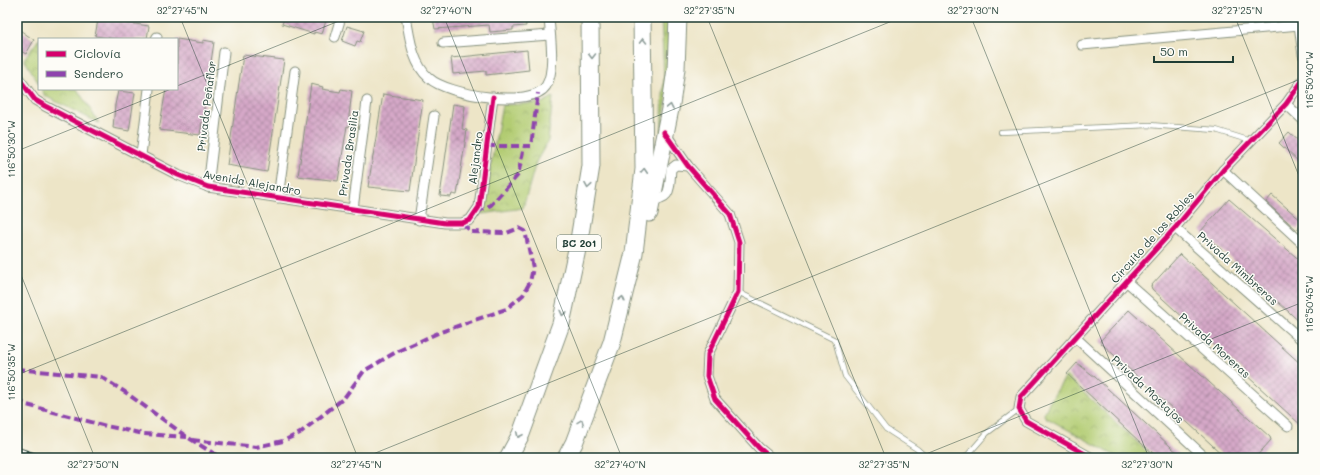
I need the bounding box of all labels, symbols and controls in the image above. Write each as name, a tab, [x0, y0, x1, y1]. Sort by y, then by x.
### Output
text: 32°27'45"N	[156, 3, 208, 17]
text: 32°27'40"N	[420, 3, 472, 17]
text: 32°27'35"N	[683, 3, 735, 17]
text: 32°27'30"N	[947, 3, 999, 17]
text: 32°27'25"N	[1212, 3, 1262, 17]
legend	[38, 38, 178, 90]
one-way arrow	[639, 38, 647, 44]
scale bar	[1154, 38, 1233, 64]
text: 50 m	[1160, 43, 1188, 59]
text: Ciclovía	[74, 45, 121, 61]
text: 116°50'40"W	[1302, 51, 1316, 109]
one-way arrow	[588, 53, 596, 59]
street label: Privada Peñaflor	[193, 60, 219, 152]
text: Sendero	[74, 65, 123, 81]
one-way arrow	[665, 104, 674, 110]
street label: Privada Brasilia	[335, 109, 361, 197]
text: 116°50'30"W	[4, 120, 18, 178]
street label: Alejandro	[464, 130, 486, 185]
street label: Avenida Alejandro	[202, 166, 302, 198]
one-way arrow	[639, 168, 648, 174]
one-way arrow	[584, 183, 593, 189]
street label: Circuito de los Robles	[1107, 188, 1197, 286]
street label: Privada Mimbreras	[1194, 228, 1282, 308]
road number: BC 201	[557, 235, 601, 251]
text: 116°50'45"W	[1302, 275, 1316, 333]
one-way arrow	[618, 296, 626, 302]
street label: Privada Moreras	[1176, 309, 1254, 381]
one-way arrow	[560, 310, 568, 316]
text: 116°50'35"W	[4, 343, 18, 401]
street label: Privada Mostajos	[1109, 352, 1187, 426]
one-way arrow	[577, 419, 585, 426]
one-way arrow	[516, 431, 524, 439]
text: 32°27'50"N	[67, 457, 119, 471]
text: 32°27'45"N	[330, 457, 382, 471]
text: 32°27'40"N	[594, 457, 646, 471]
text: 32°27'35"N	[858, 457, 910, 471]
text: 32°27'30"N	[1121, 457, 1173, 471]

